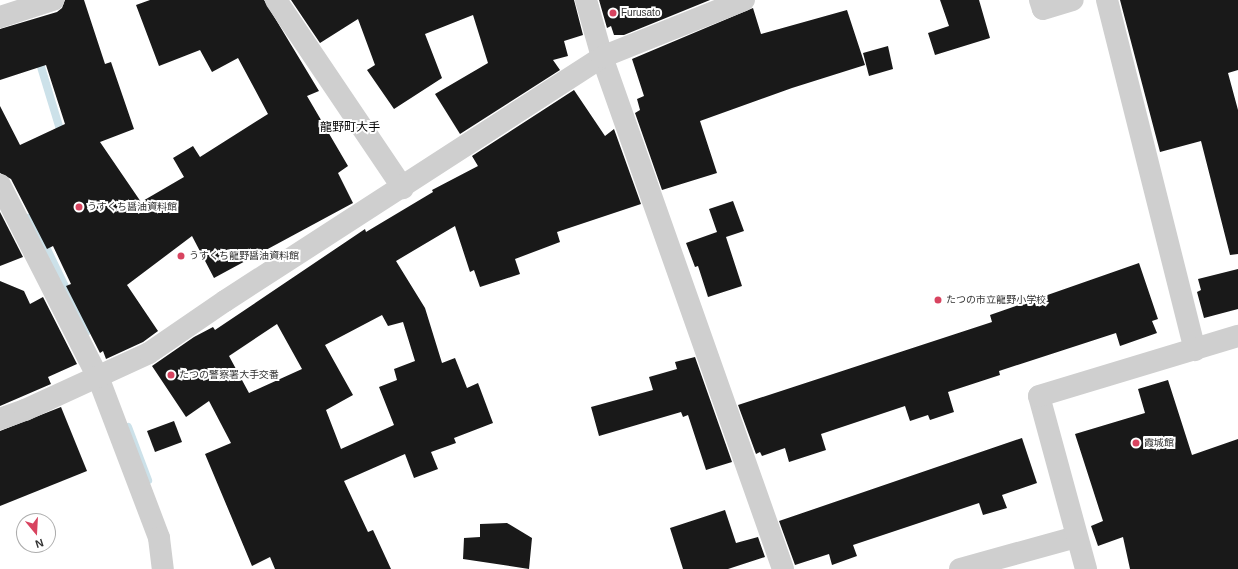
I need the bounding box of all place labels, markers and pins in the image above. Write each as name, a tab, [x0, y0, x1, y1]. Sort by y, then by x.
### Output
place label: Furusato	[621, 7, 660, 19]
marker: Furusato	[608, 8, 618, 18]
place label: うすくち醤油資料館	[87, 201, 177, 213]
marker: うすくち醤油資料館	[74, 202, 84, 212]
place label: うすくち龍野醤油資料館	[189, 250, 299, 262]
marker: うすくち龍野醤油資料館	[176, 251, 186, 261]
place label: たつの市立龍野小学校	[946, 294, 1046, 306]
marker: たつの市立龍野小学校	[933, 295, 943, 305]
place label: たつの警察署大手交番	[179, 369, 279, 381]
marker: たつの警察署大手交番	[166, 370, 176, 380]
place label: 霞城館	[1144, 437, 1174, 449]
marker: 霞城館	[1131, 438, 1141, 448]

